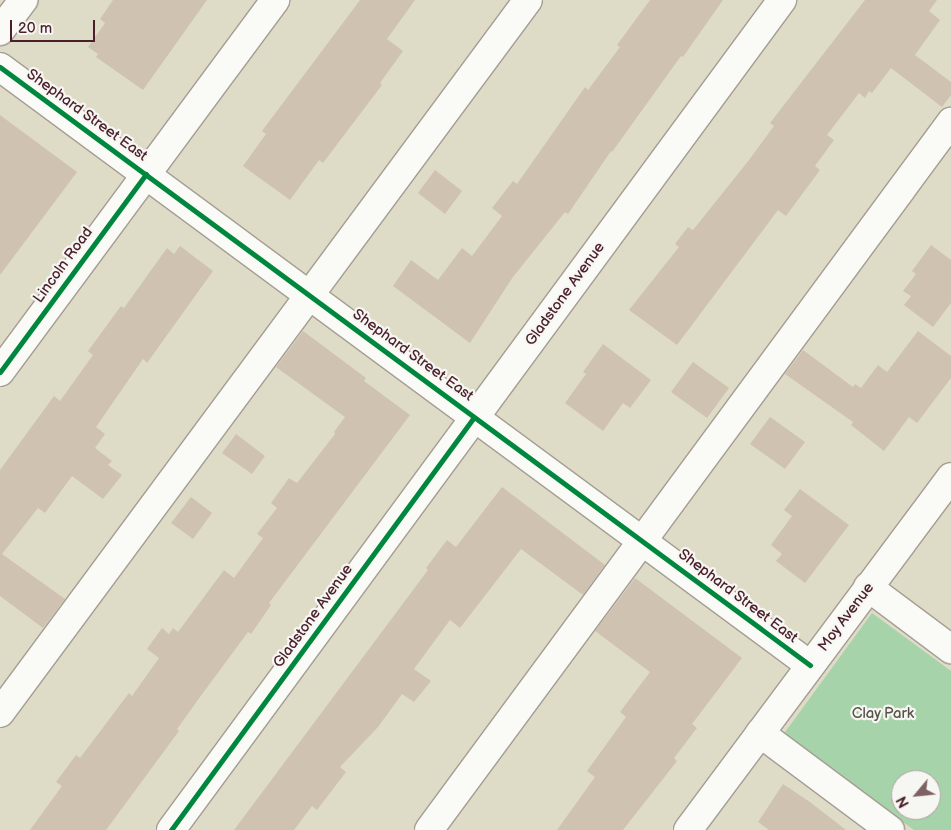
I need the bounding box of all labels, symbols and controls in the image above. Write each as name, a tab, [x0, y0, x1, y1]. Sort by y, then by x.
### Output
scale bar	[12, 10, 98, 42]
text: 20 m	[18, 19, 52, 38]
street label: Shephard Street East	[23, 65, 151, 165]
street label: Lincoln Road	[29, 224, 97, 306]
street label: Gladstone Avenue	[521, 239, 609, 349]
street label: Shephard Street East	[349, 305, 477, 405]
street label: Shephard Street East	[675, 545, 801, 647]
street label: Gladstone Avenue	[269, 561, 357, 671]
street label: Moy Avenue	[814, 579, 878, 655]
park label: Clay Park	[851, 705, 915, 723]
north arrow	[891, 770, 941, 820]
text: N	[893, 793, 913, 810]

